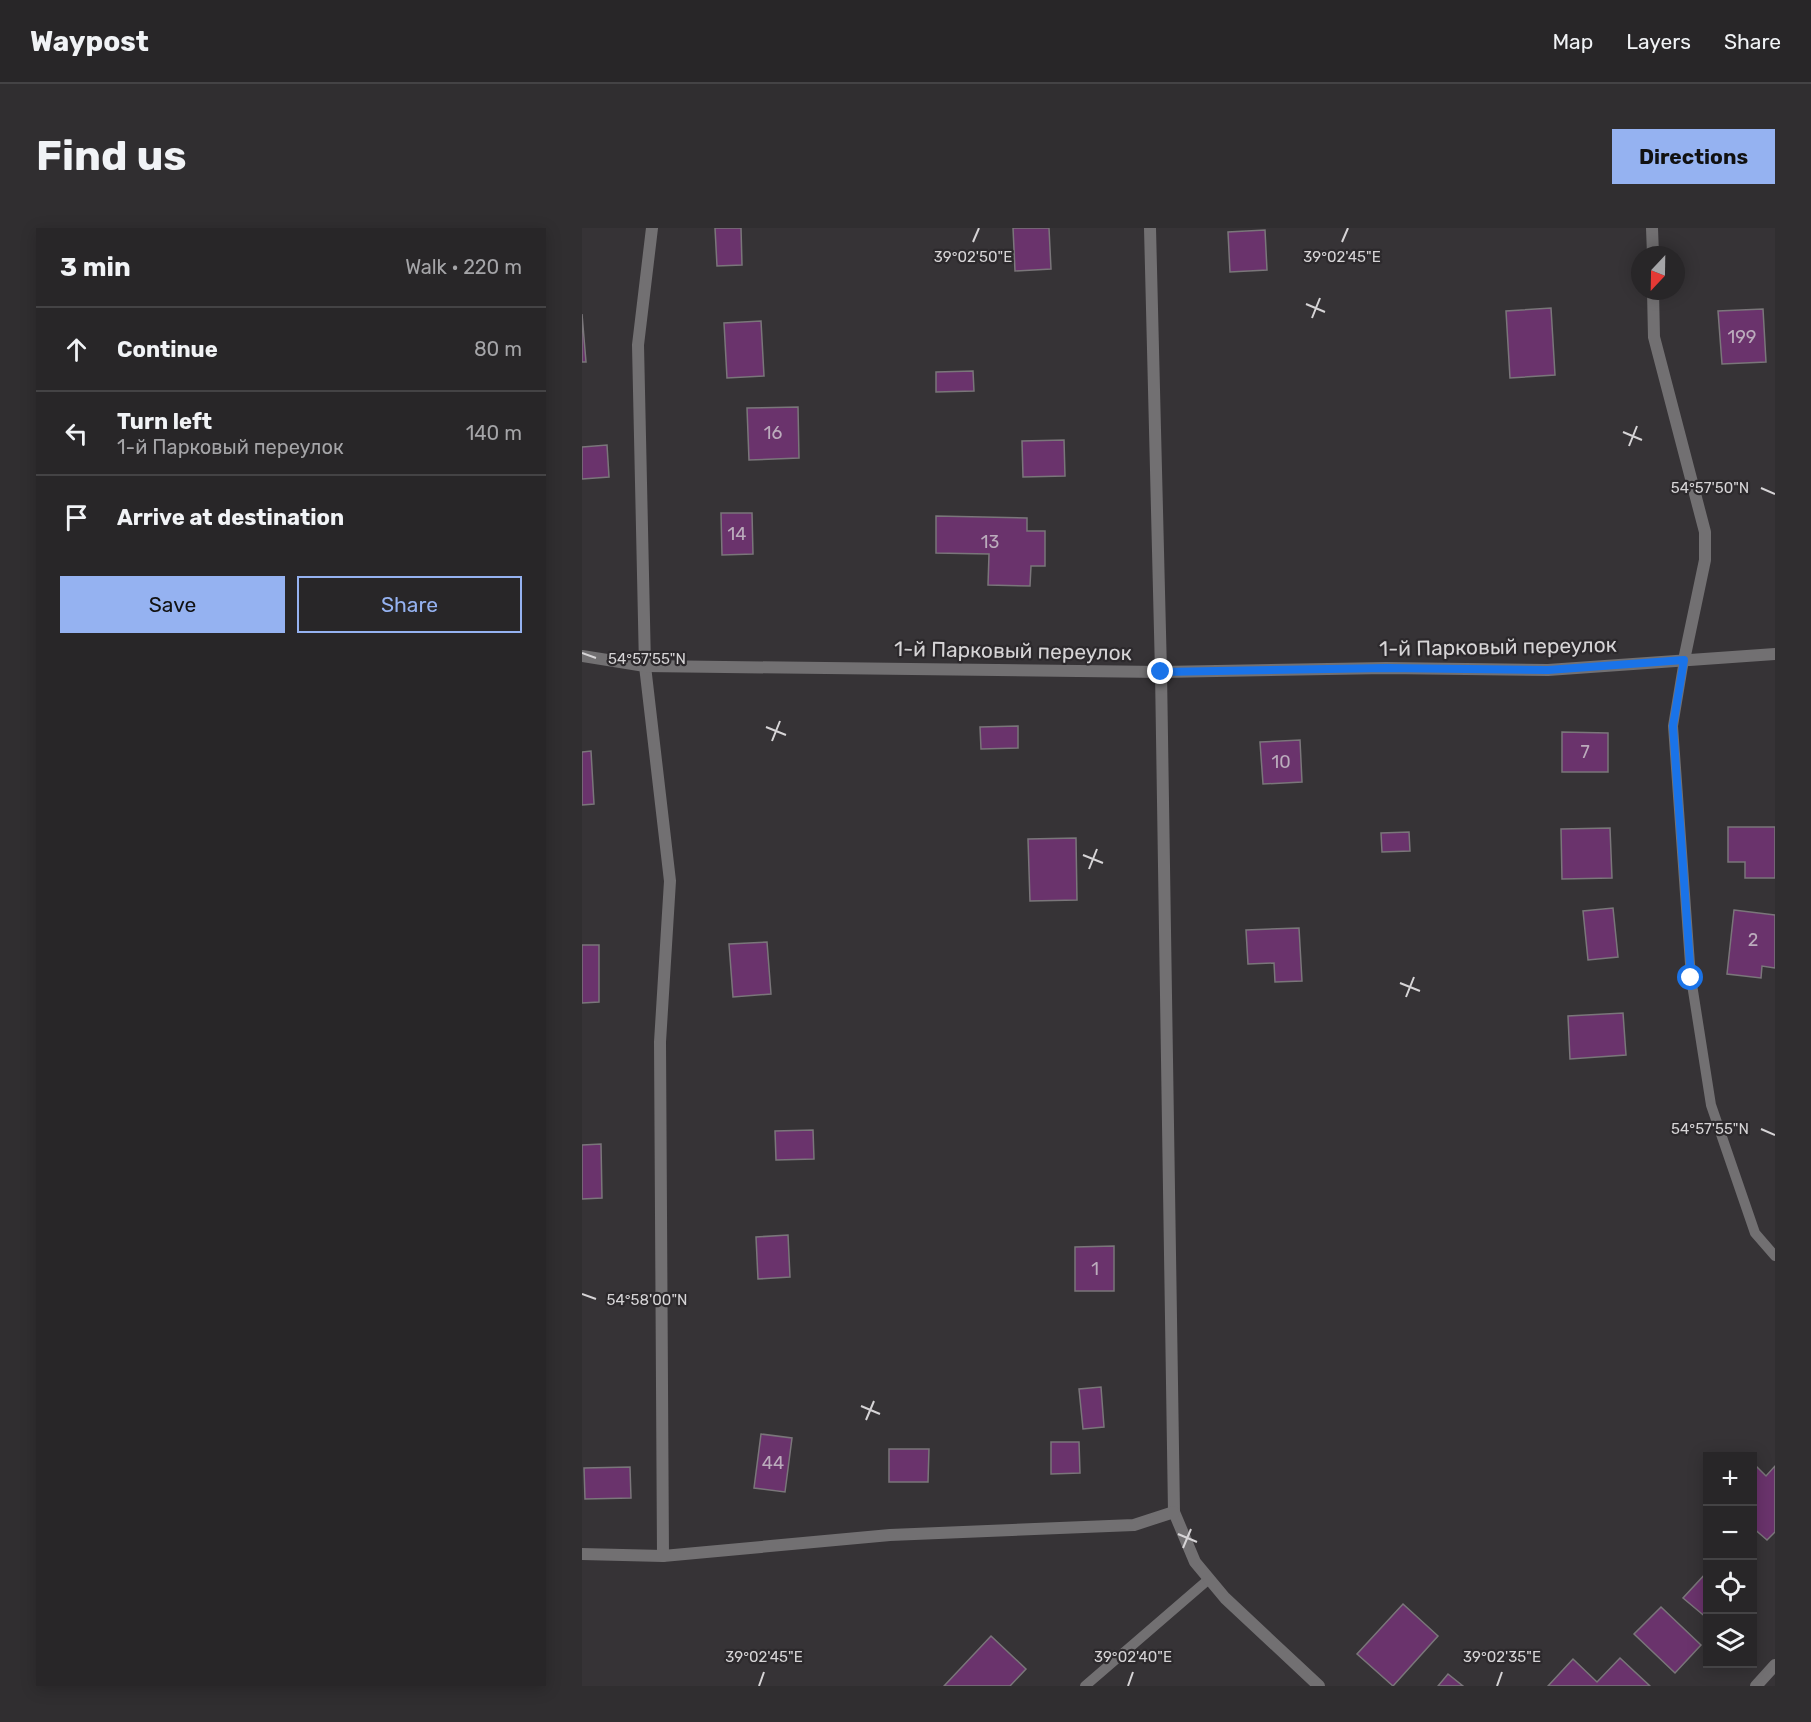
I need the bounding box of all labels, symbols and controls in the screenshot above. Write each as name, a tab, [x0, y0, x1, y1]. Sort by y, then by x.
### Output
text: Waypost	[30, 25, 149, 58]
text: Map	[1552, 29, 1593, 54]
text: Layers	[1626, 29, 1691, 54]
text: Share	[1724, 29, 1781, 54]
button: Directions	[1612, 129, 1775, 184]
text: Find us	[36, 131, 187, 181]
north arrow	[1631, 246, 1685, 300]
text: 39°02'50"E	[934, 248, 1012, 266]
text: 39°02'45"E	[1303, 248, 1381, 266]
text: 3 min	[60, 252, 131, 283]
text: Walk · 220 m	[405, 255, 522, 279]
house number: 199	[1727, 326, 1757, 348]
icon: ahead	[60, 333, 93, 366]
text: Continue	[117, 336, 218, 363]
text: 80 m	[474, 337, 522, 361]
text: Turn left	[117, 408, 212, 435]
icon: left	[60, 417, 93, 450]
text: 140 m	[466, 421, 522, 445]
house number: 16	[764, 422, 782, 444]
text: 1-й Парковый переулок	[117, 435, 344, 459]
text: 54°57'50"N	[1671, 479, 1749, 497]
icon: arrive	[60, 501, 93, 534]
text: Arrive at destination	[117, 504, 344, 531]
house number: 14	[728, 523, 746, 545]
house number: 13	[981, 531, 999, 553]
button: Save	[60, 576, 285, 633]
button: Share	[297, 576, 522, 633]
street label: 1-й Парковый переулок	[1379, 632, 1617, 661]
street label: 1-й Парковый переулок	[894, 636, 1132, 665]
text: 54°57'55"N	[608, 650, 686, 668]
route end	[1147, 658, 1173, 684]
house number: 7	[1580, 741, 1590, 763]
house number: 10	[1271, 751, 1291, 773]
house number: 2	[1748, 929, 1758, 951]
route start	[1677, 964, 1703, 990]
text: 54°57'55"N	[1671, 1120, 1749, 1138]
house number: 1	[1091, 1258, 1099, 1280]
text: 54°58'00"N	[607, 1291, 687, 1309]
house number: 44	[762, 1452, 784, 1474]
map controls	[1703, 1452, 1757, 1668]
button: +	[1703, 1452, 1757, 1506]
button: −	[1703, 1506, 1757, 1560]
button: locate	[1703, 1560, 1757, 1614]
button: layers	[1703, 1614, 1757, 1668]
text: 39°02'45"E	[725, 1648, 803, 1666]
text: 39°02'40"E	[1094, 1648, 1172, 1666]
text: 39°02'35"E	[1463, 1648, 1541, 1666]

